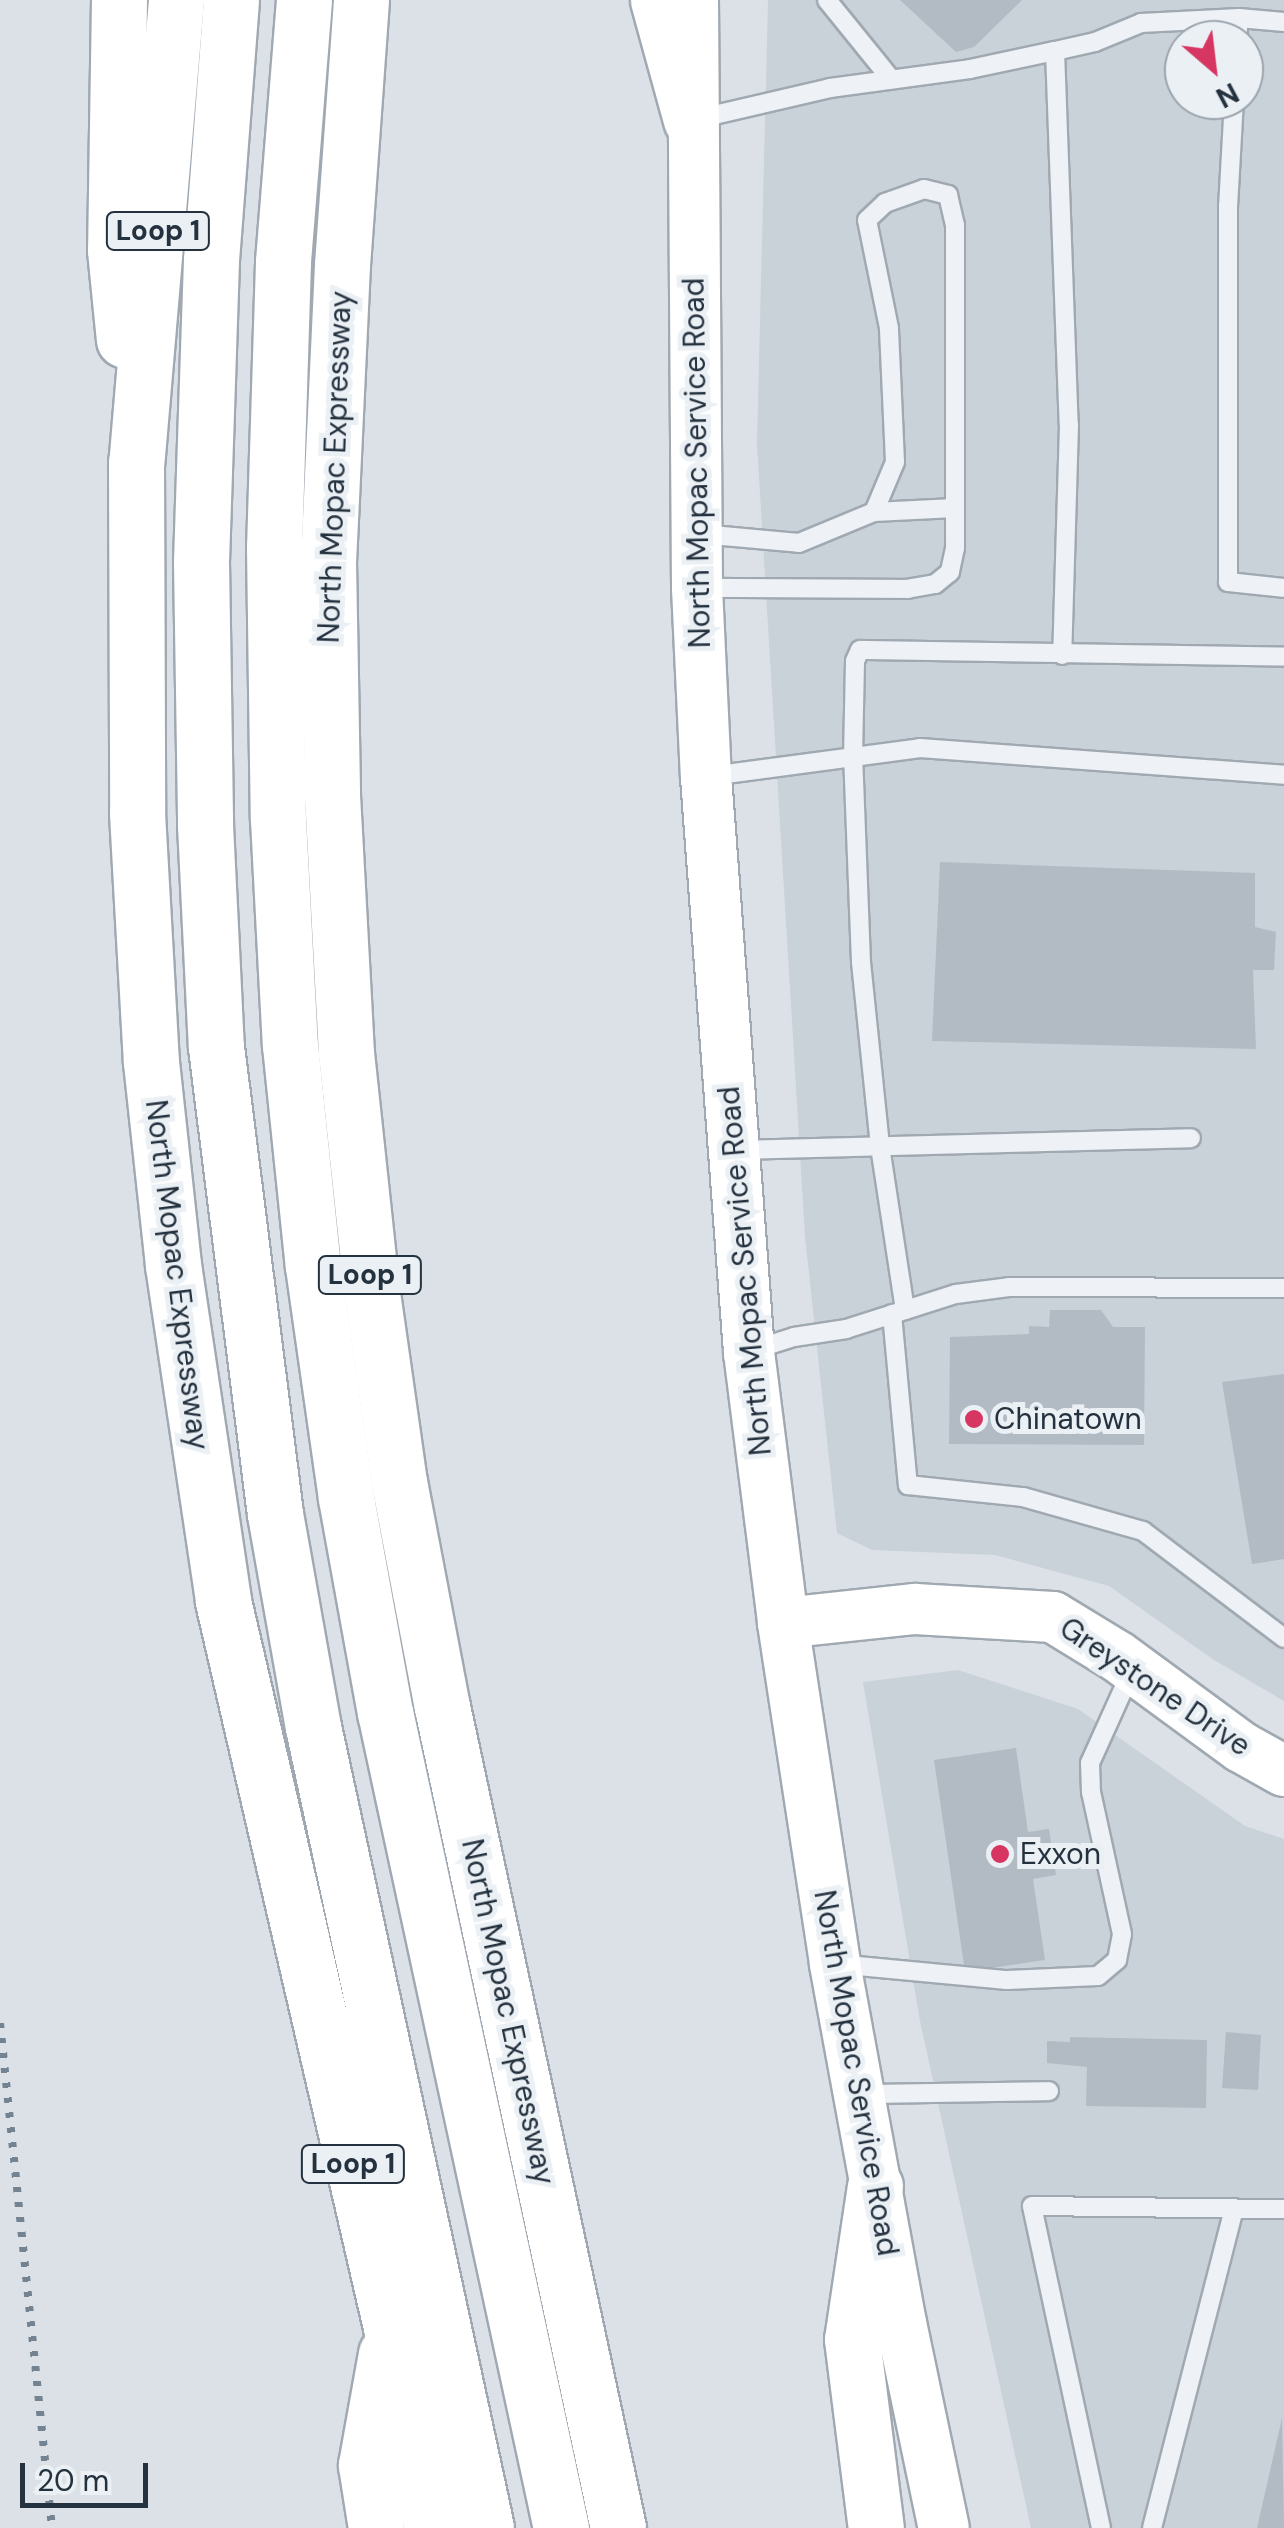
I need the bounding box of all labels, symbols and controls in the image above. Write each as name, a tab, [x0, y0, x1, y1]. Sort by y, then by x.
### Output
north arrow	[1164, 20, 1264, 120]
text: N	[1210, 74, 1245, 116]
road number: Loop 1	[106, 208, 210, 254]
street label: North Mopac Service Road	[676, 277, 718, 649]
street label: North Mopac Expressway	[311, 290, 359, 644]
street label: North Mopac Service Road	[711, 1085, 779, 1457]
street label: North Mopac Expressway	[138, 1098, 216, 1452]
road number: Loop 1	[318, 1252, 422, 1298]
place label: Chinatown	[994, 1401, 1142, 1437]
marker: Chinatown	[963, 1408, 985, 1430]
street label: Greystone Drive	[1053, 1610, 1257, 1764]
street label: North Mopac Expressway	[454, 1836, 562, 2188]
place label: Exxon	[1020, 1836, 1101, 1872]
marker: Exxon	[989, 1843, 1011, 1865]
street label: North Mopac Service Road	[806, 1887, 906, 2259]
road number: Loop 1	[300, 2141, 406, 2187]
scale bar	[25, 2443, 152, 2505]
text: 20 m	[37, 2461, 109, 2500]

